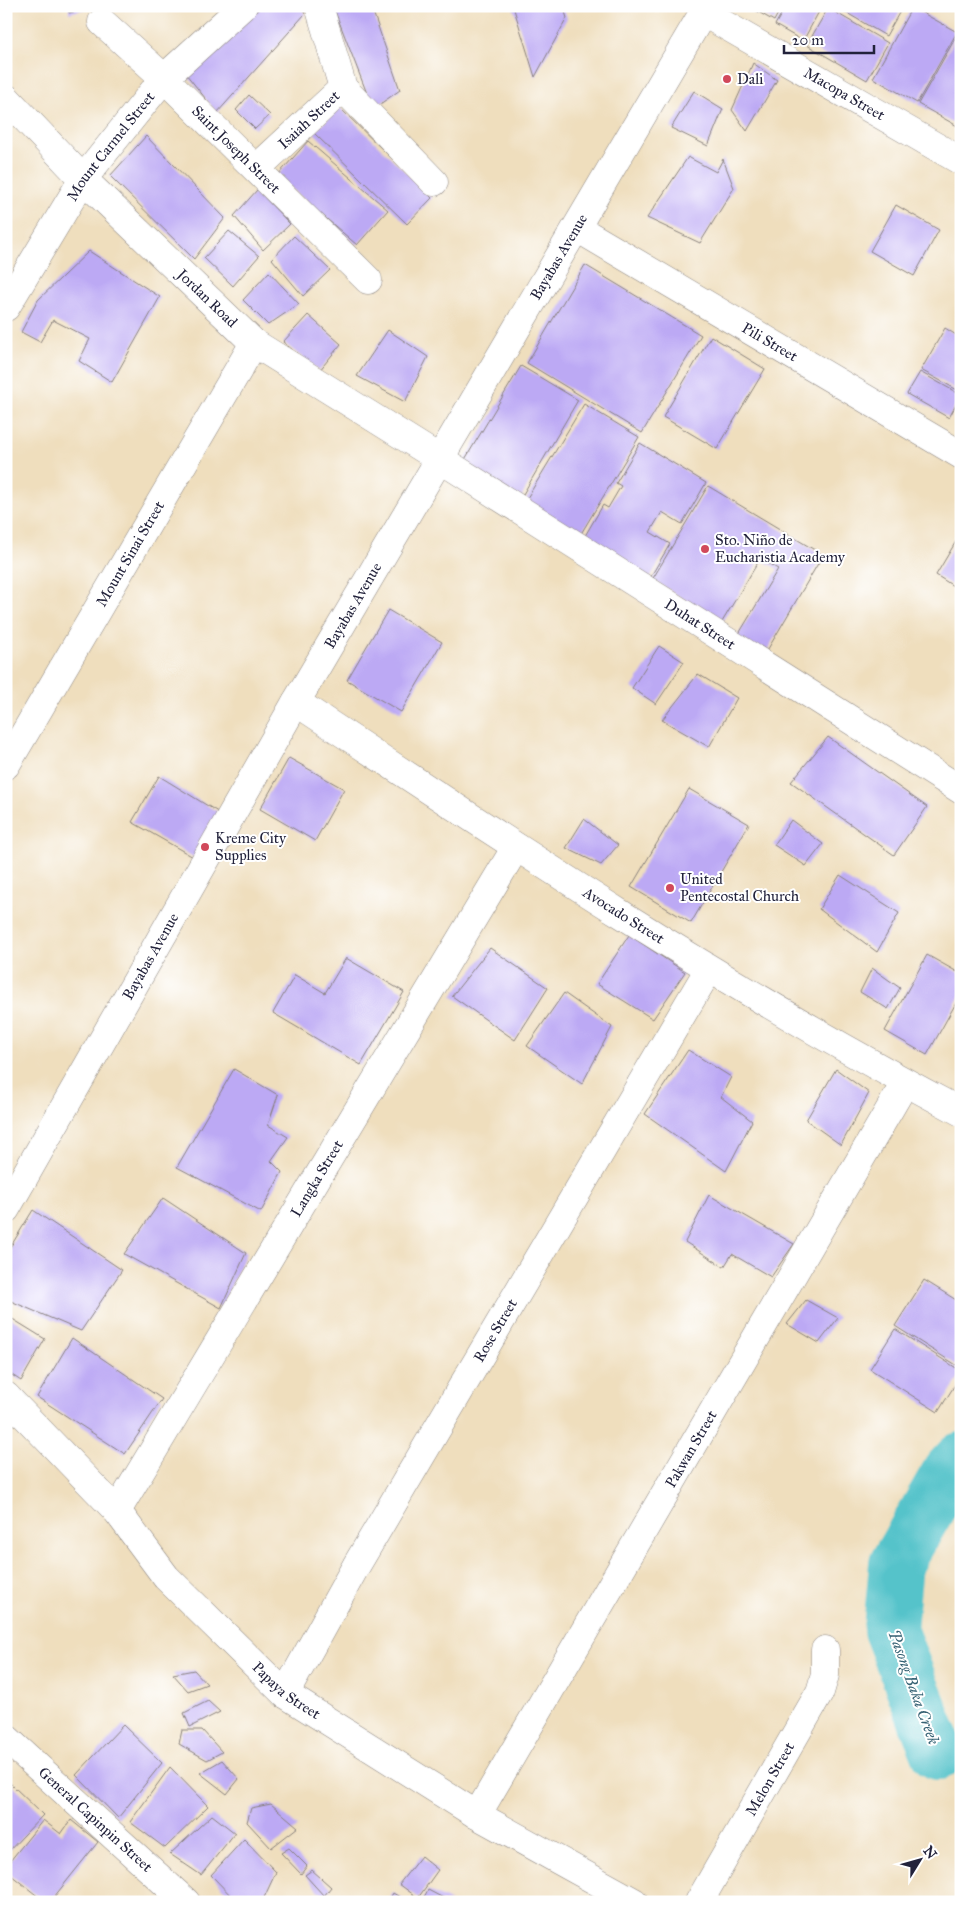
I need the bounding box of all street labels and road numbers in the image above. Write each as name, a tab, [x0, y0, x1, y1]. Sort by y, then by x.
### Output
street label: Macopa Street	[801, 64, 889, 124]
street label: Isaiah Street	[274, 86, 344, 153]
street label: Mount Carmel Street	[63, 88, 159, 204]
street label: Saint Joseph Street	[188, 102, 285, 197]
street label: Bayabas Avenue	[526, 211, 591, 303]
street label: Jordan Road	[171, 264, 241, 331]
street label: Pili Street	[739, 319, 801, 366]
street label: Mount Sinai Street	[92, 497, 169, 610]
street label: Bayabas Avenue	[321, 559, 385, 652]
street label: Duhat Street	[661, 595, 739, 654]
street label: Avocado Street	[579, 883, 668, 948]
street label: Bayabas Avenue	[119, 910, 182, 1003]
street label: Langka Street	[287, 1136, 347, 1220]
street label: Rose Street	[470, 1295, 521, 1365]
street label: Pakwan Street	[661, 1407, 721, 1491]
street label: Papaya Street	[249, 1658, 324, 1723]
street label: Melon Street	[742, 1738, 798, 1819]
street label: General Capinpin Street	[35, 1763, 157, 1876]

